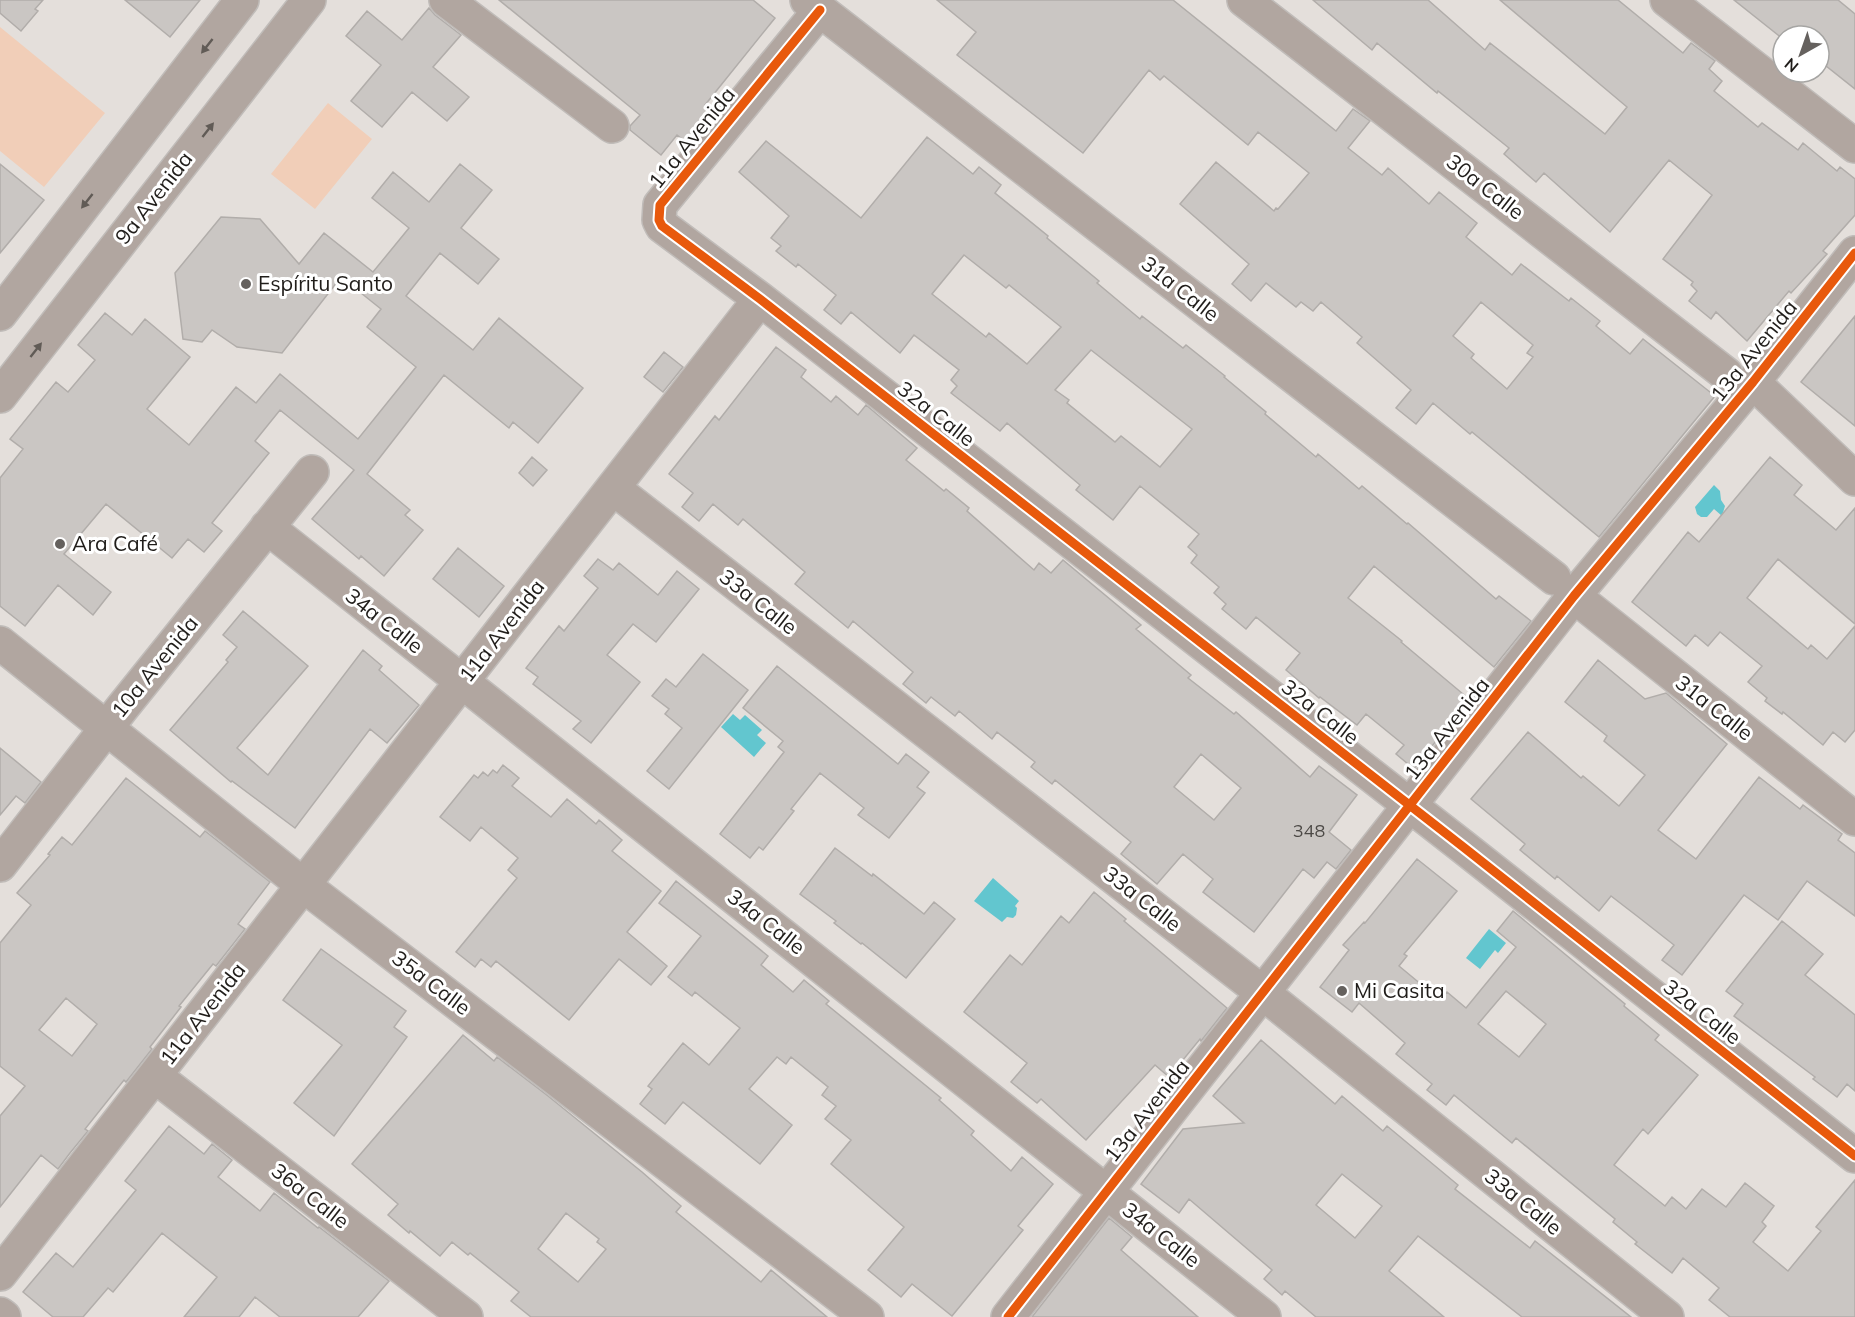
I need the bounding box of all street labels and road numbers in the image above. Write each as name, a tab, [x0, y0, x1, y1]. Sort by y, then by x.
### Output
street label: 11a Avenida	[642, 81, 740, 193]
street label: 9a Avenida	[109, 146, 197, 249]
street label: 30a Calle	[1442, 148, 1530, 225]
street label: 31a Calle	[1137, 250, 1225, 327]
street label: 13a Avenida	[1704, 294, 1802, 406]
street label: 32a Calle	[893, 375, 981, 452]
street label: 33a Calle	[715, 563, 803, 640]
street label: 11a Avenida	[453, 574, 549, 687]
street label: 34a Calle	[341, 582, 429, 659]
street label: 10a Avenida	[105, 610, 203, 722]
street label: 31a Calle	[1671, 669, 1759, 746]
street label: 13a Avenida	[1398, 672, 1494, 785]
street label: 32a Calle	[1277, 673, 1365, 750]
street label: 33a Calle	[1099, 860, 1187, 937]
street label: 34a Calle	[723, 883, 811, 960]
street label: 35a Calle	[387, 944, 476, 1020]
street label: 11a Avenida	[154, 957, 250, 1070]
street label: 32a Calle	[1659, 973, 1747, 1050]
street label: 13a Avenida	[1098, 1054, 1194, 1167]
street label: 36a Calle	[267, 1157, 355, 1234]
street label: 33a Calle	[1480, 1162, 1567, 1240]
street label: 34a Calle	[1118, 1196, 1206, 1273]

